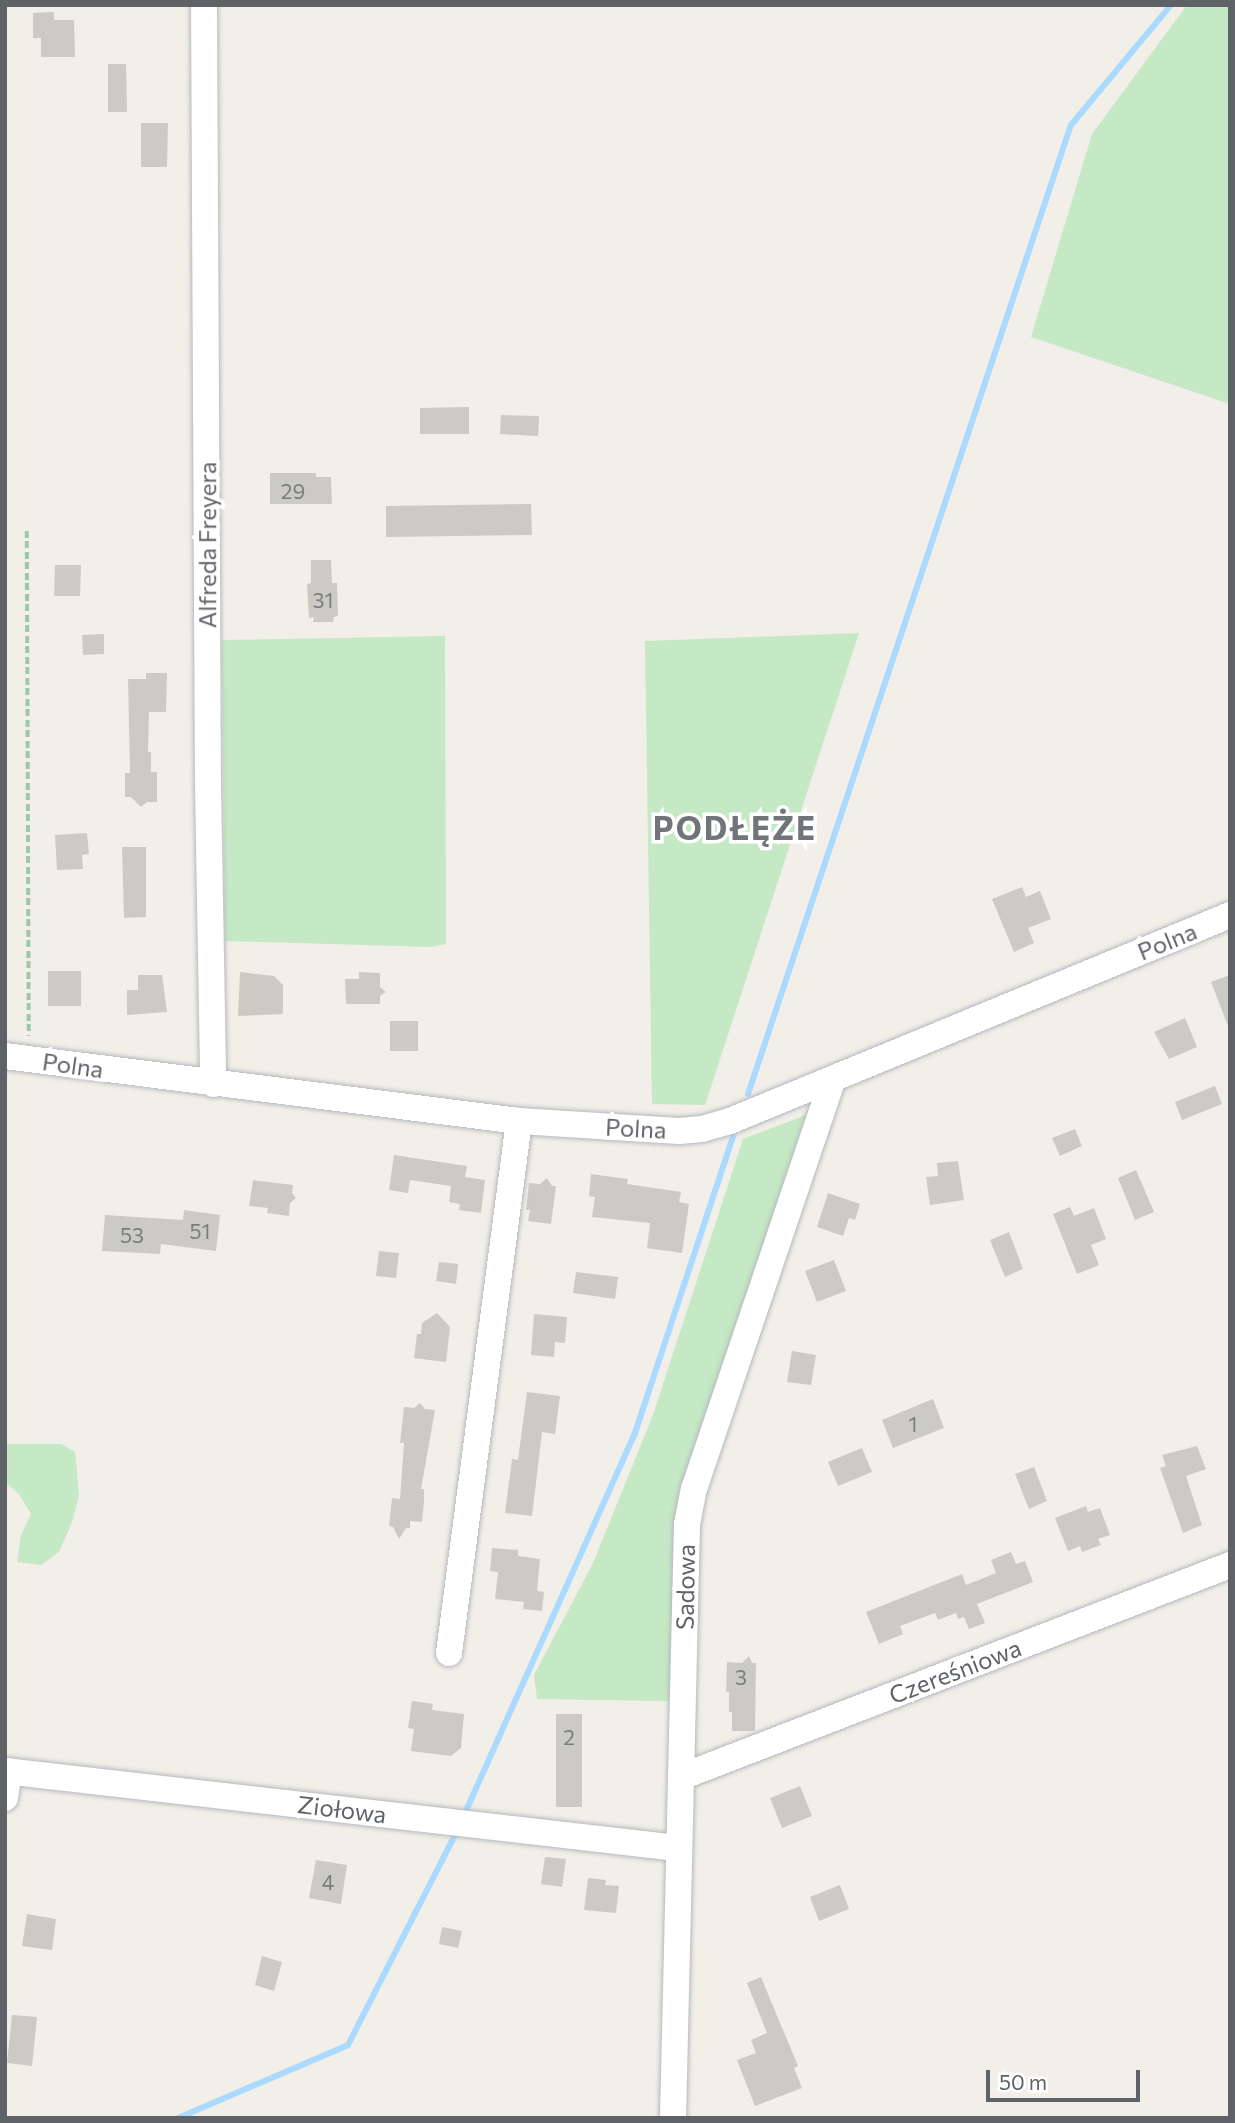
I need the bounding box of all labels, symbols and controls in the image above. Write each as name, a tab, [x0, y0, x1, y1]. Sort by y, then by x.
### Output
street label: Alfreda Freyera	[193, 462, 221, 628]
house number: 29	[281, 478, 305, 504]
house number: 31	[313, 587, 333, 613]
district label: PODŁĘŻE	[654, 808, 816, 846]
street label: Polna	[1133, 916, 1201, 966]
street label: Polna	[41, 1046, 105, 1084]
street label: Polna	[605, 1112, 667, 1144]
house number: 51	[189, 1218, 211, 1244]
house number: 53	[120, 1222, 144, 1248]
house number: 1	[909, 1411, 917, 1437]
street label: Sadowa	[670, 1544, 700, 1630]
street label: Czereśniowa	[885, 1633, 1025, 1709]
house number: 3	[735, 1664, 747, 1690]
house number: 2	[563, 1724, 575, 1750]
street label: Ziołowa	[296, 1789, 388, 1829]
house number: 4	[322, 1869, 334, 1895]
scale bar	[990, 2056, 1144, 2100]
text: 50 m	[999, 2069, 1047, 2094]

